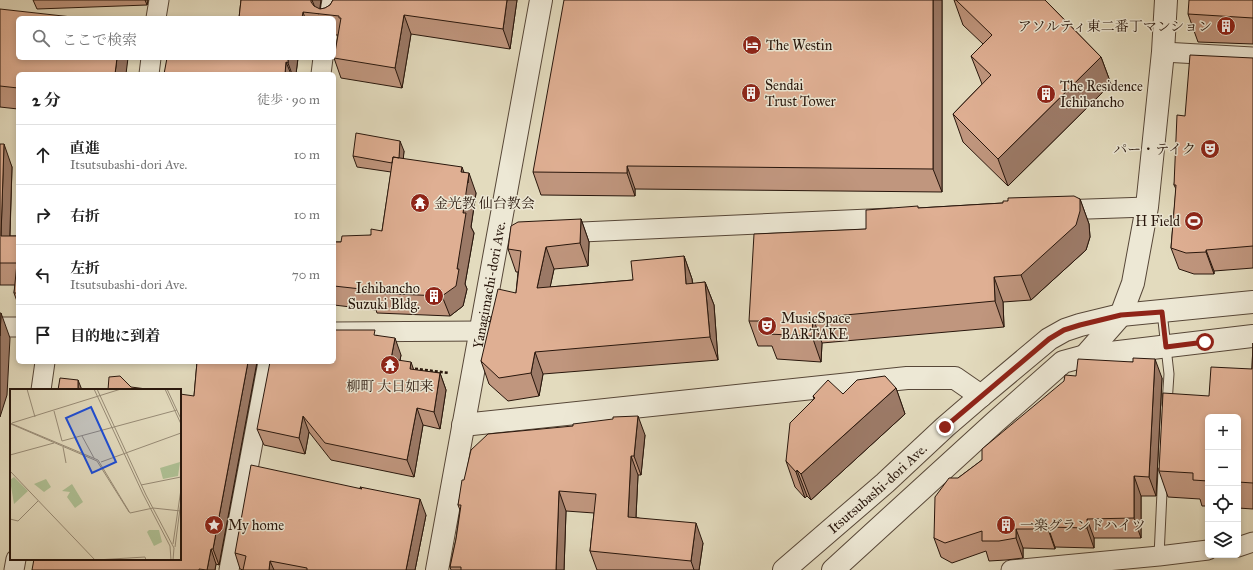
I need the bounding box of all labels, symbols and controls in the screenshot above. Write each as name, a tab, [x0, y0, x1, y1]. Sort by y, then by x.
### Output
building icon: アソルティ東二番丁マンション	[1215, 15, 1237, 37]
search box	[16, 16, 336, 60]
place label: アソルティ東二番丁マンション	[1018, 18, 1212, 35]
icon: search	[30, 27, 52, 49]
text: ここで検索	[62, 31, 137, 49]
hotel icon: The Westin	[741, 34, 763, 56]
place label: The Westin	[766, 37, 833, 54]
place label: Sendai Trust Tower	[765, 77, 837, 110]
place label: The Residence Ichibancho	[1060, 78, 1143, 111]
building icon: Sendai Trust Tower	[740, 82, 762, 104]
building icon: The Residence Ichibancho	[1035, 83, 1057, 105]
text: 2 分	[32, 90, 61, 111]
text: 徒歩 · 90 m	[257, 92, 320, 108]
theatre icon: パー・テイク	[1199, 138, 1221, 160]
text: 直進	[70, 139, 100, 157]
place label: パー・テイク	[1113, 141, 1196, 158]
icon: ahead	[32, 144, 54, 166]
text: 10 m	[294, 147, 320, 163]
text: Itsutsubashi-dori Ave.	[70, 157, 187, 173]
temple icon: 金光教 仙台教会	[409, 192, 431, 214]
place label: 金光教 仙台教会	[434, 195, 535, 212]
icon: right	[32, 204, 54, 226]
text: 右折	[70, 207, 100, 225]
text: 10 m	[294, 207, 320, 223]
sports icon: H Field	[1183, 210, 1205, 232]
place label: H Field	[1135, 213, 1180, 230]
street label: Yanagimachi-dori Ave.	[469, 220, 509, 350]
text: 左折	[70, 259, 100, 277]
icon: left	[32, 264, 54, 286]
text: 70 m	[292, 267, 320, 283]
text: Itsutsubashi-dori Ave.	[70, 277, 187, 293]
place label: Ichibancho Suzuki Bldg.	[348, 280, 420, 313]
building icon: Ichibancho Suzuki Bldg.	[423, 285, 445, 307]
place label: MusicSpace BARTAKE	[781, 310, 850, 343]
theatre icon: MusicSpace BARTAKE	[756, 315, 778, 337]
icon: arrive	[32, 324, 54, 346]
text: 目的地に到着	[70, 327, 160, 345]
route start	[1196, 333, 1214, 351]
temple icon: 柳町 大日如来	[379, 354, 401, 376]
place label: 柳町 大日如来	[346, 378, 434, 395]
inset map	[10, 389, 181, 560]
map controls	[1205, 414, 1241, 558]
button: +	[1205, 414, 1241, 450]
route end	[936, 418, 954, 436]
street label: Itsutsubashi-dori Ave.	[824, 440, 930, 537]
button: −	[1205, 450, 1241, 486]
button: locate	[1205, 486, 1241, 522]
place icon: My home	[203, 514, 225, 536]
building icon: 一楽グランドハイツ	[995, 514, 1017, 536]
place label: My home	[228, 517, 284, 534]
place label: 一楽グランドハイツ	[1020, 517, 1146, 534]
button: layers	[1205, 522, 1241, 558]

